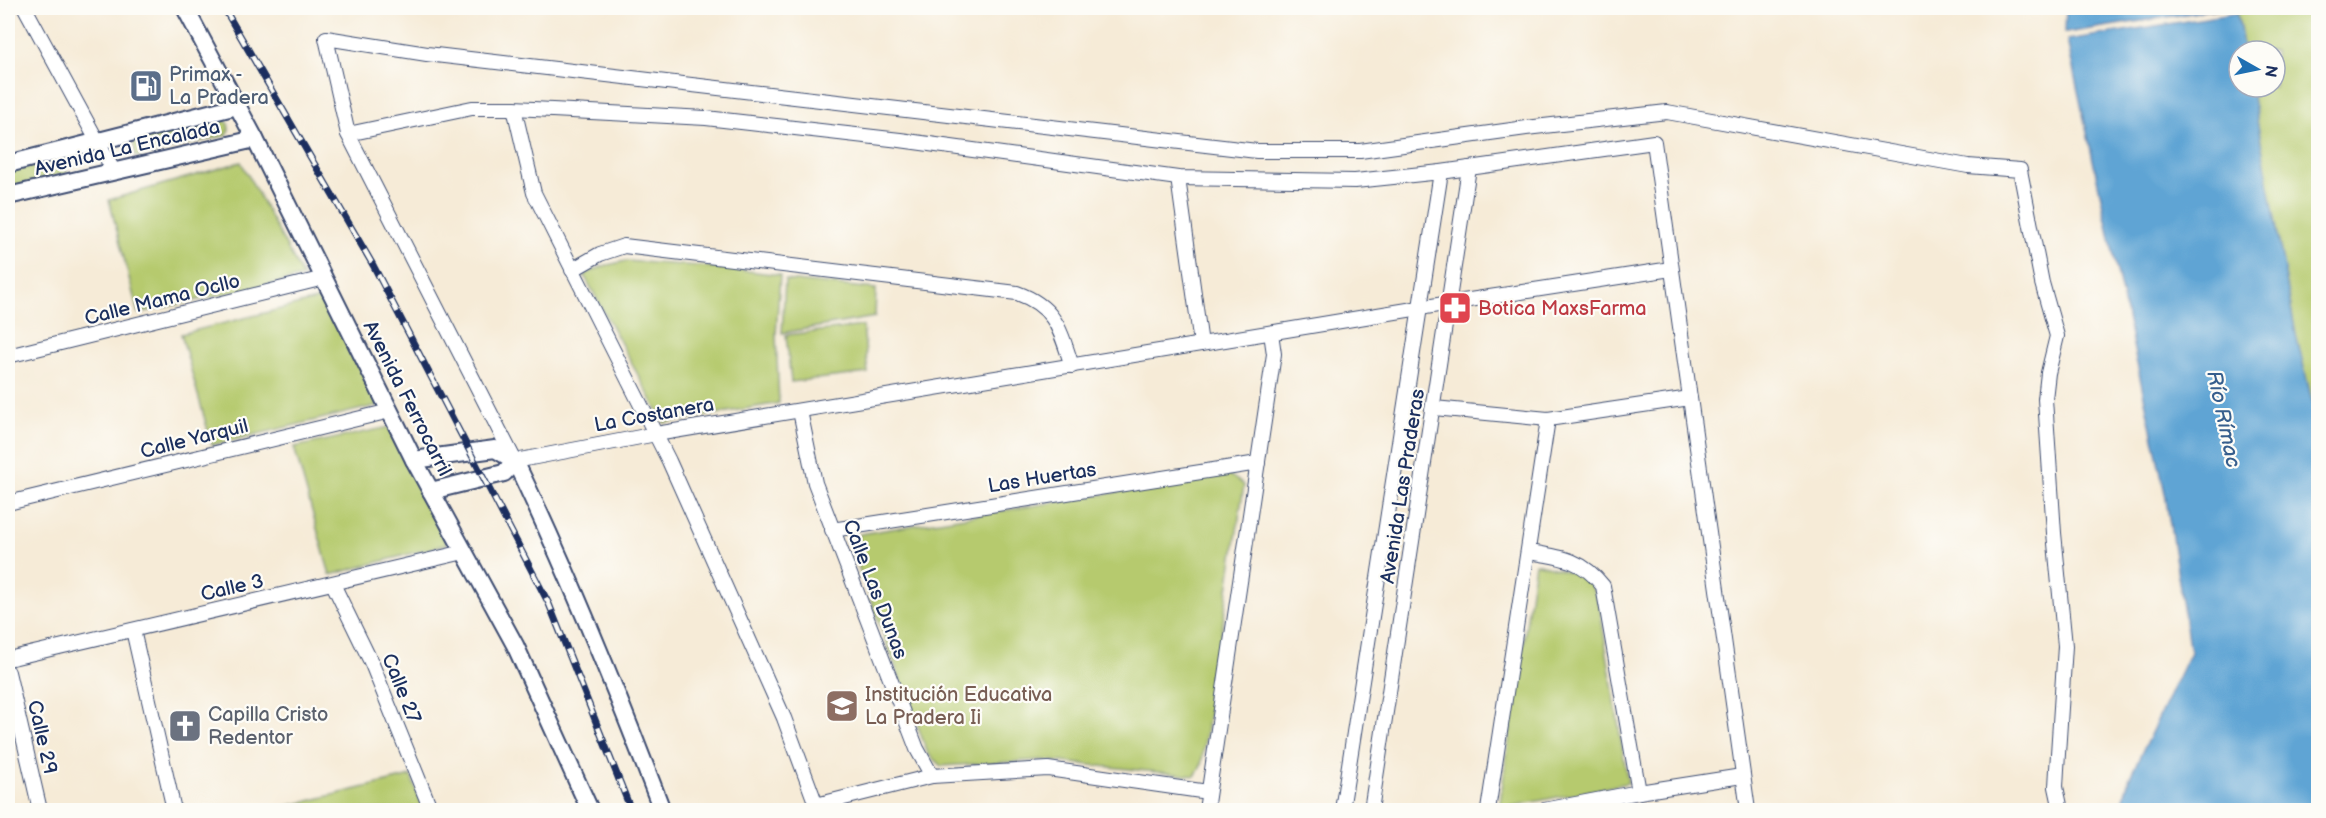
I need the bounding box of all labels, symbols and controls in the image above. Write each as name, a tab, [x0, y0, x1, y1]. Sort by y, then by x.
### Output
north arrow	[2227, 39, 2287, 99]
place label: Primax - La Pradera	[169, 63, 269, 110]
text: N	[2260, 64, 2281, 79]
fuel station icon: Primax - La Pradera	[128, 68, 164, 104]
street label: Avenida La Encalada	[32, 115, 222, 181]
street label: Calle Mama Ocllo	[82, 269, 242, 331]
pharmacy icon: Botica MaxsFarma	[1437, 290, 1473, 326]
place label: Botica MaxsFarma	[1478, 297, 1647, 321]
street label: Avenida Ferrocarril	[358, 317, 457, 480]
water label: Río Rímac	[2201, 368, 2246, 470]
street label: Avenida Las Praderas	[1376, 387, 1430, 585]
street label: La Costanera	[592, 393, 716, 437]
street label: Calle Yarquil	[138, 414, 251, 464]
street label: Las Huertas	[986, 458, 1098, 498]
street label: Calle Las Dunas	[837, 516, 913, 663]
street label: Calle 3	[198, 569, 266, 607]
street label: Calle 27	[376, 650, 426, 727]
place label: Institución Educativa La Pradera Ii	[865, 683, 1052, 730]
school or university icon: Institución Educativa La Pradera Ii	[824, 688, 860, 724]
street label: Calle 29	[22, 698, 62, 776]
place label: Capilla Cristo Redentor	[208, 703, 328, 750]
church icon: Capilla Cristo Redentor	[167, 708, 203, 744]

